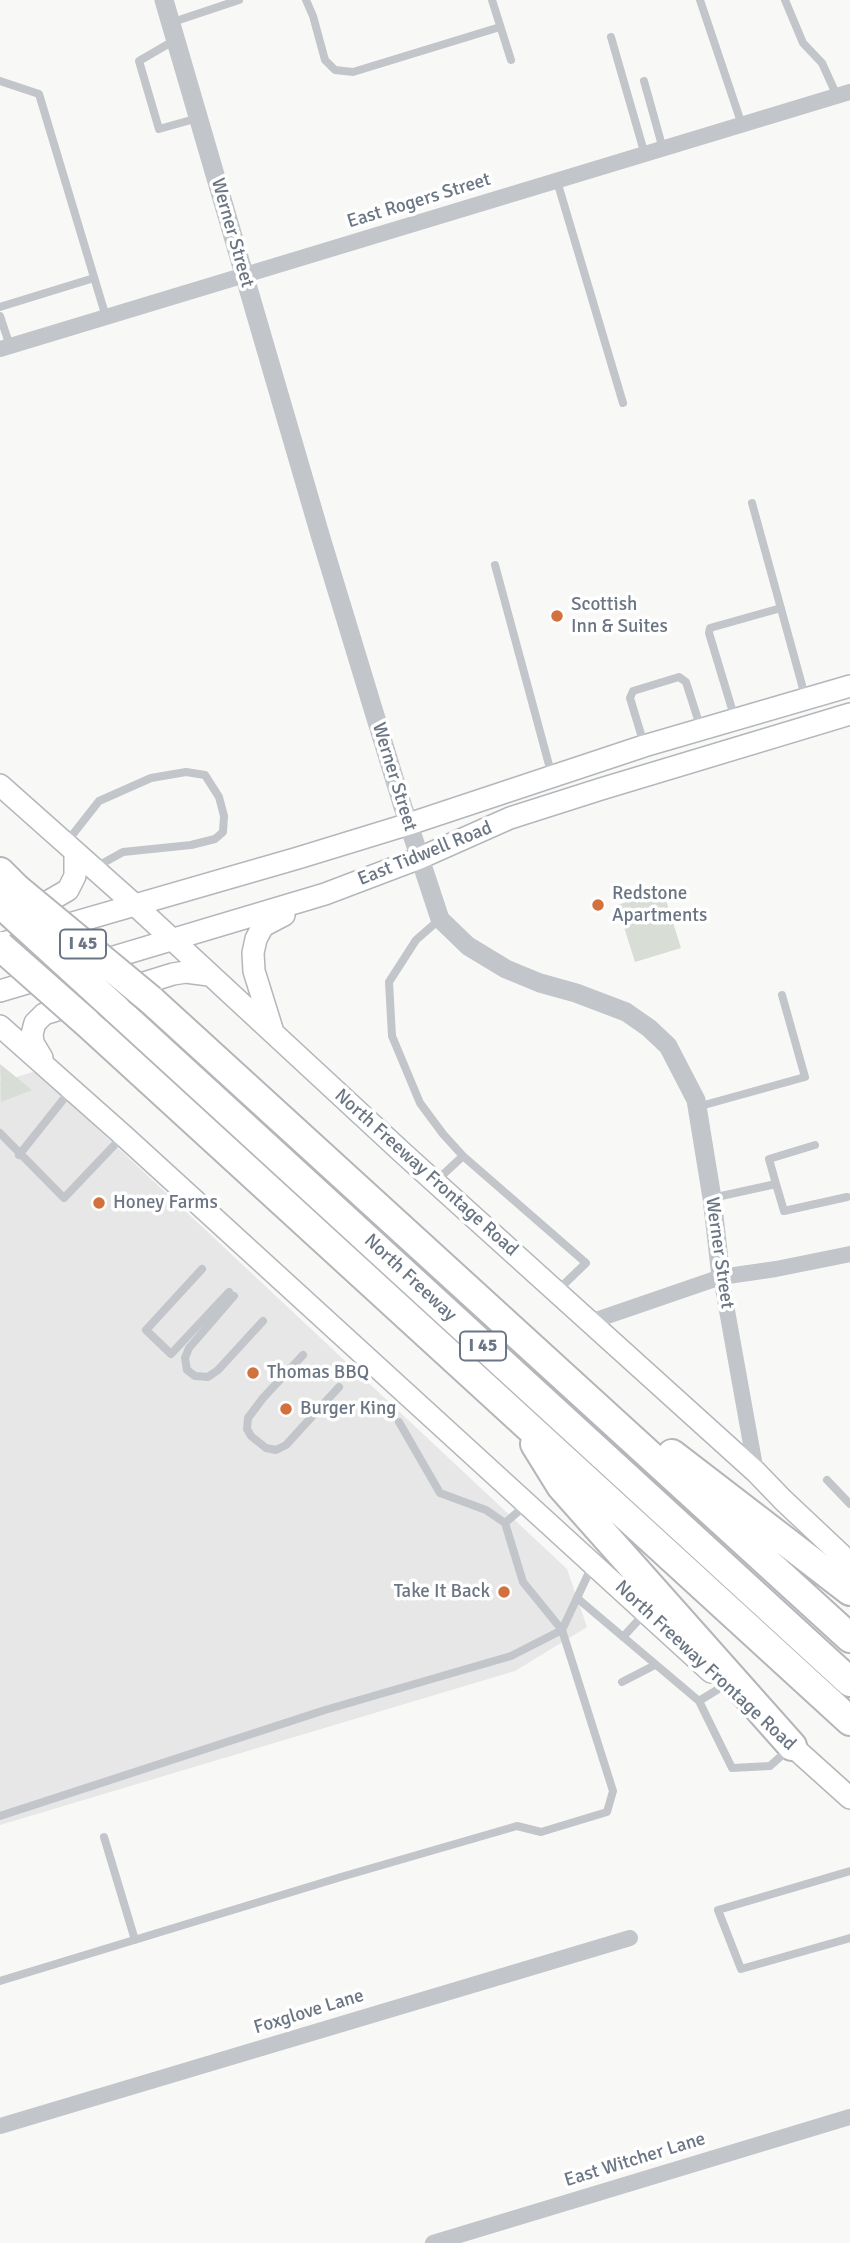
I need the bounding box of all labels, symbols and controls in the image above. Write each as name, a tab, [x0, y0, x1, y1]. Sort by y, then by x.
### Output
street label: East Rogers Street	[344, 168, 494, 234]
street label: Werner Street	[206, 176, 258, 290]
place label: Scottish Inn & Suites	[571, 594, 668, 638]
marker: Scottish Inn & Suites	[549, 608, 565, 624]
street label: Werner Street	[367, 720, 421, 834]
street label: East Tidwell Road	[355, 817, 495, 891]
place label: Redstone Apartments	[612, 883, 707, 927]
marker: Redstone Apartments	[590, 897, 606, 913]
road number: I 45	[60, 930, 106, 959]
street label: North Freeway Frontage Road	[329, 1085, 523, 1261]
place label: Honey Farms	[113, 1192, 218, 1214]
marker: Honey Farms	[91, 1195, 107, 1211]
street label: Werner Street	[700, 1196, 738, 1310]
street label: North Freeway	[359, 1229, 461, 1327]
road number: I 45	[460, 1331, 506, 1360]
place label: Thomas BBQ	[267, 1362, 369, 1384]
marker: Thomas BBQ	[245, 1365, 261, 1381]
place label: Burger King	[300, 1398, 396, 1420]
marker: Burger King	[278, 1401, 294, 1417]
street label: North Freeway Frontage Road	[610, 1576, 800, 1756]
place label: Take It Back	[394, 1581, 490, 1603]
marker: Take It Back	[496, 1584, 512, 1600]
street label: Foxglove Lane	[251, 1984, 367, 2040]
street label: East Witcher Lane	[562, 2128, 708, 2192]

